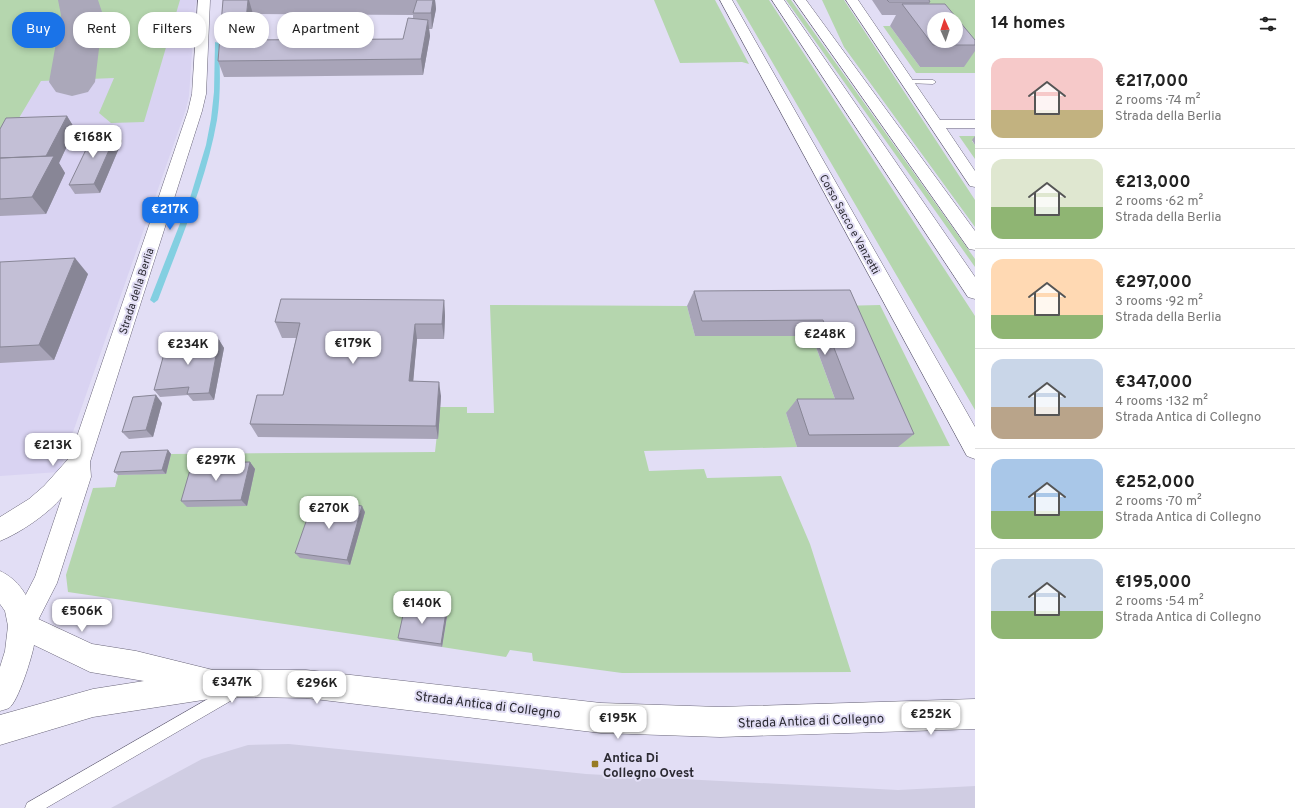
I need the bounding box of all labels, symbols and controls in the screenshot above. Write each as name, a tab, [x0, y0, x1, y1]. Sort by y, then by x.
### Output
chip: Buy	[12, 12, 65, 48]
chip: Rent	[73, 12, 130, 48]
chip: Filters	[138, 12, 206, 48]
chip: New	[214, 12, 269, 48]
chip: Apartment	[277, 12, 374, 48]
north arrow	[927, 12, 963, 48]
map controls	[927, 12, 963, 48]
text: 14 homes	[991, 13, 1065, 35]
icon: filters	[1257, 13, 1279, 35]
text: €217,000	[1115, 71, 1189, 93]
icon: home	[1023, 74, 1071, 122]
text: 2 rooms · 74 m²	[1115, 93, 1200, 109]
text: Strada della Berlia	[1115, 109, 1221, 125]
pin: €168K	[65, 125, 121, 159]
text: €168K	[74, 130, 112, 146]
street label: Corso Sacco e Vanzetti	[816, 172, 882, 277]
text: €213,000	[1115, 172, 1191, 194]
icon: home	[1023, 175, 1071, 223]
text: 2 rooms · 62 m²	[1115, 194, 1203, 210]
pin: €217K	[142, 197, 198, 231]
text: €217K	[151, 202, 189, 218]
text: Strada della Berlia	[1115, 210, 1221, 226]
street label: Strada della Berlia	[116, 246, 158, 336]
text: €297,000	[1115, 272, 1192, 294]
icon: home	[1023, 275, 1071, 323]
text: 3 rooms · 92 m²	[1115, 294, 1203, 310]
text: Strada della Berlia	[1115, 310, 1221, 326]
pin: €248K	[797, 322, 853, 356]
text: €248K	[804, 327, 846, 343]
pin: €179K	[325, 331, 381, 365]
pin: €234K	[160, 332, 216, 366]
text: €179K	[334, 336, 372, 352]
text: €234K	[167, 337, 209, 353]
text: €347,000	[1115, 372, 1193, 394]
icon: home	[1023, 375, 1071, 423]
text: 4 rooms · 132 m²	[1115, 394, 1208, 410]
text: Strada Antica di Collegno	[1115, 410, 1261, 426]
pin: €213K	[25, 433, 81, 467]
text: €213K	[34, 438, 72, 454]
pin: €297K	[188, 448, 244, 482]
text: €297K	[196, 453, 236, 469]
text: €252,000	[1115, 472, 1195, 494]
icon: home	[1023, 475, 1071, 523]
text: 2 rooms · 70 m²	[1115, 494, 1202, 510]
pin: €270K	[301, 496, 357, 530]
text: €270K	[309, 501, 349, 517]
text: Strada Antica di Collegno	[1115, 510, 1261, 526]
text: €195,000	[1115, 572, 1191, 594]
icon: home	[1023, 575, 1071, 623]
pin: €140K	[394, 591, 450, 625]
text: 2 rooms · 54 m²	[1115, 594, 1204, 610]
text: €140K	[402, 596, 442, 612]
pin: €506K	[54, 599, 110, 633]
text: €506K	[61, 604, 103, 620]
text: Strada Antica di Collegno	[1115, 610, 1261, 626]
pin: €347K	[204, 670, 260, 704]
pin: €296K	[289, 671, 345, 705]
text: €347K	[212, 675, 252, 691]
text: €296K	[296, 676, 338, 692]
street label: Strada Antica di Collegno	[414, 689, 561, 723]
pin: €252K	[903, 702, 959, 736]
pin: €195K	[590, 706, 646, 740]
text: €252K	[910, 707, 952, 723]
text: €195K	[599, 711, 637, 727]
street label: Strada Antica di Collegno	[738, 711, 884, 733]
place label: Antica Di Collegno Ovest	[603, 751, 694, 782]
marker: Antica Di Collegno Ovest	[590, 759, 600, 769]

